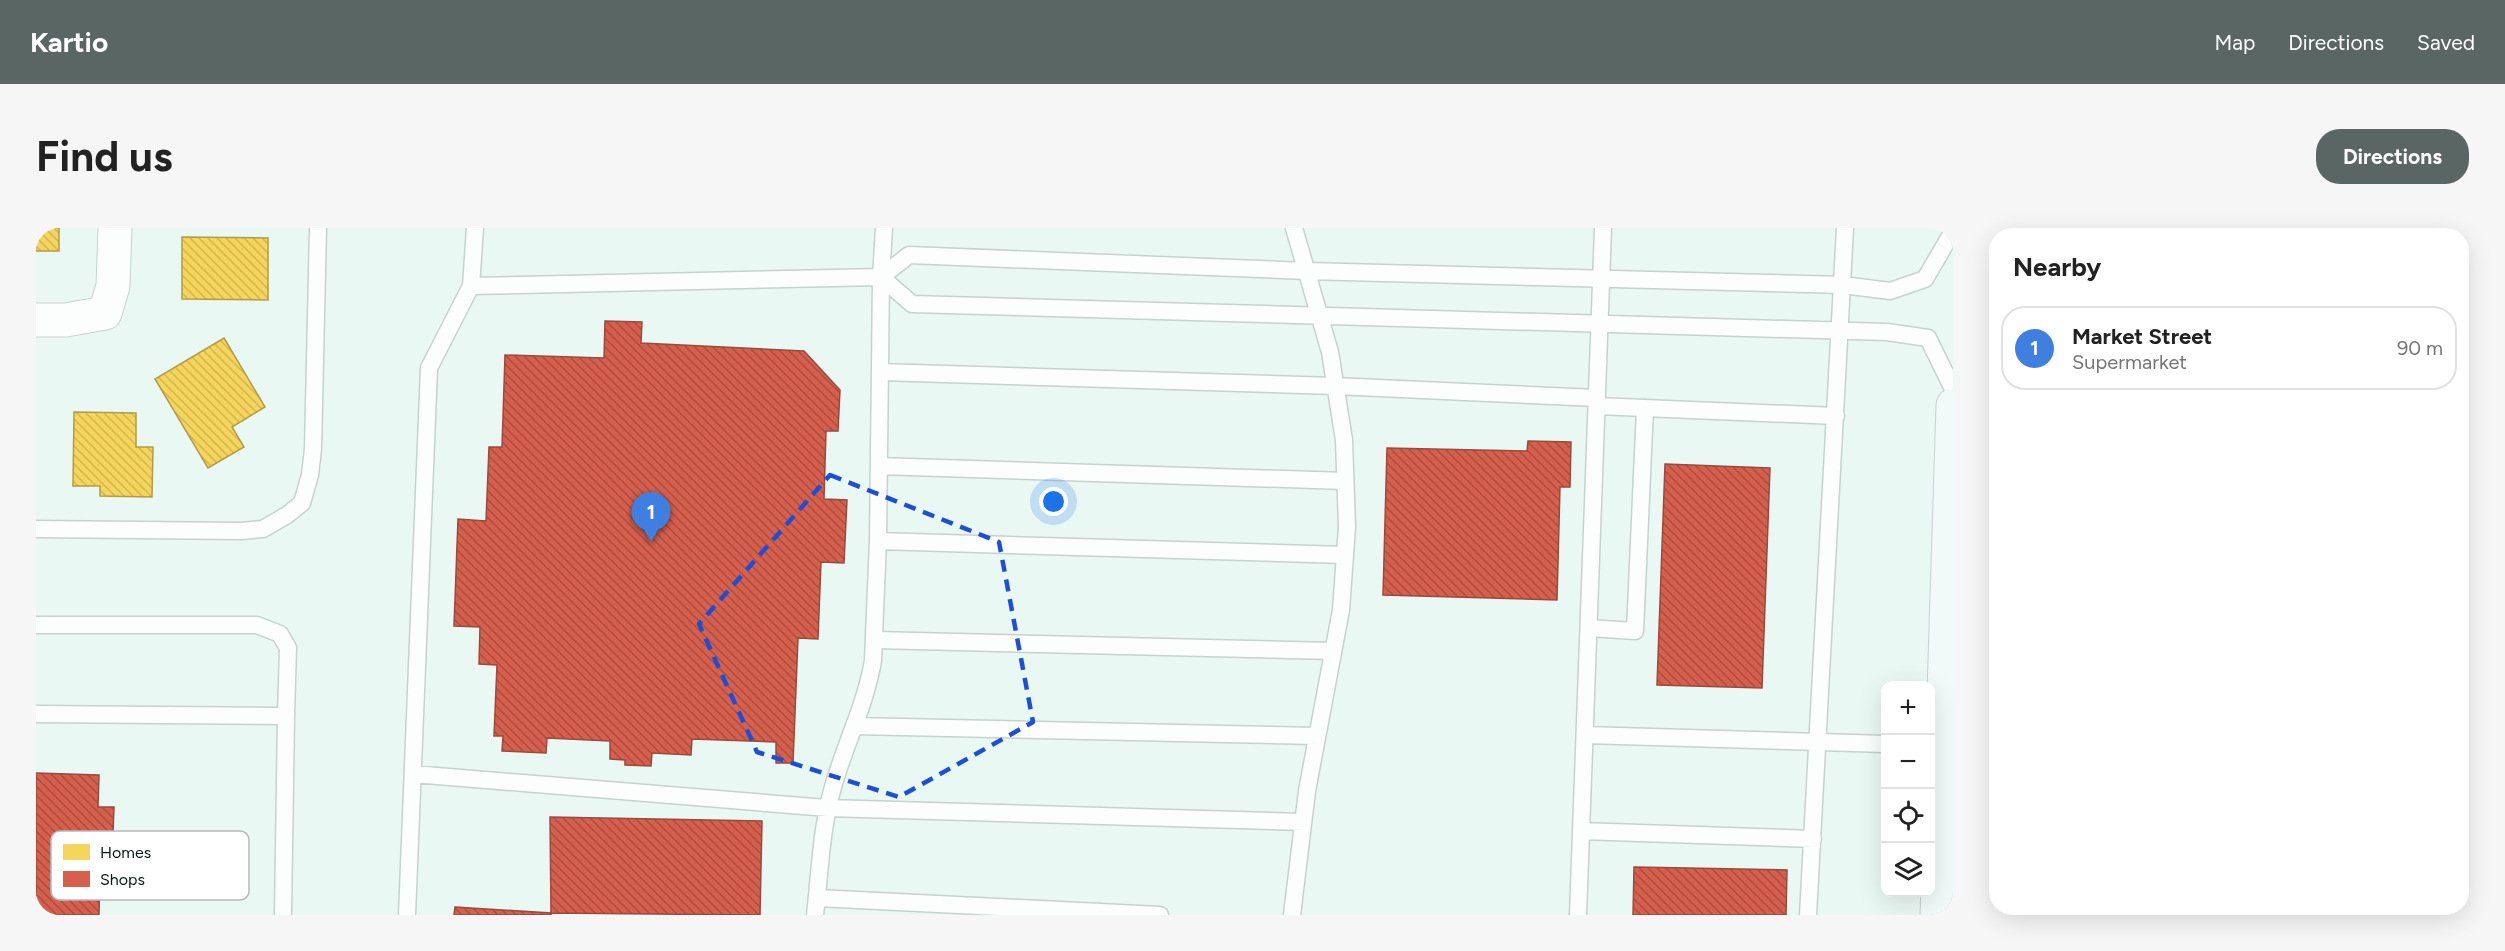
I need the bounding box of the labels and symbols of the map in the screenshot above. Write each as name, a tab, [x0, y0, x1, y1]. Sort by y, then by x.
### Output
your location	[1039, 487, 1068, 516]
pin: 1	[632, 492, 670, 542]
legend	[51, 831, 249, 900]
text: Homes	[100, 843, 151, 862]
text: Shops	[100, 870, 145, 889]

